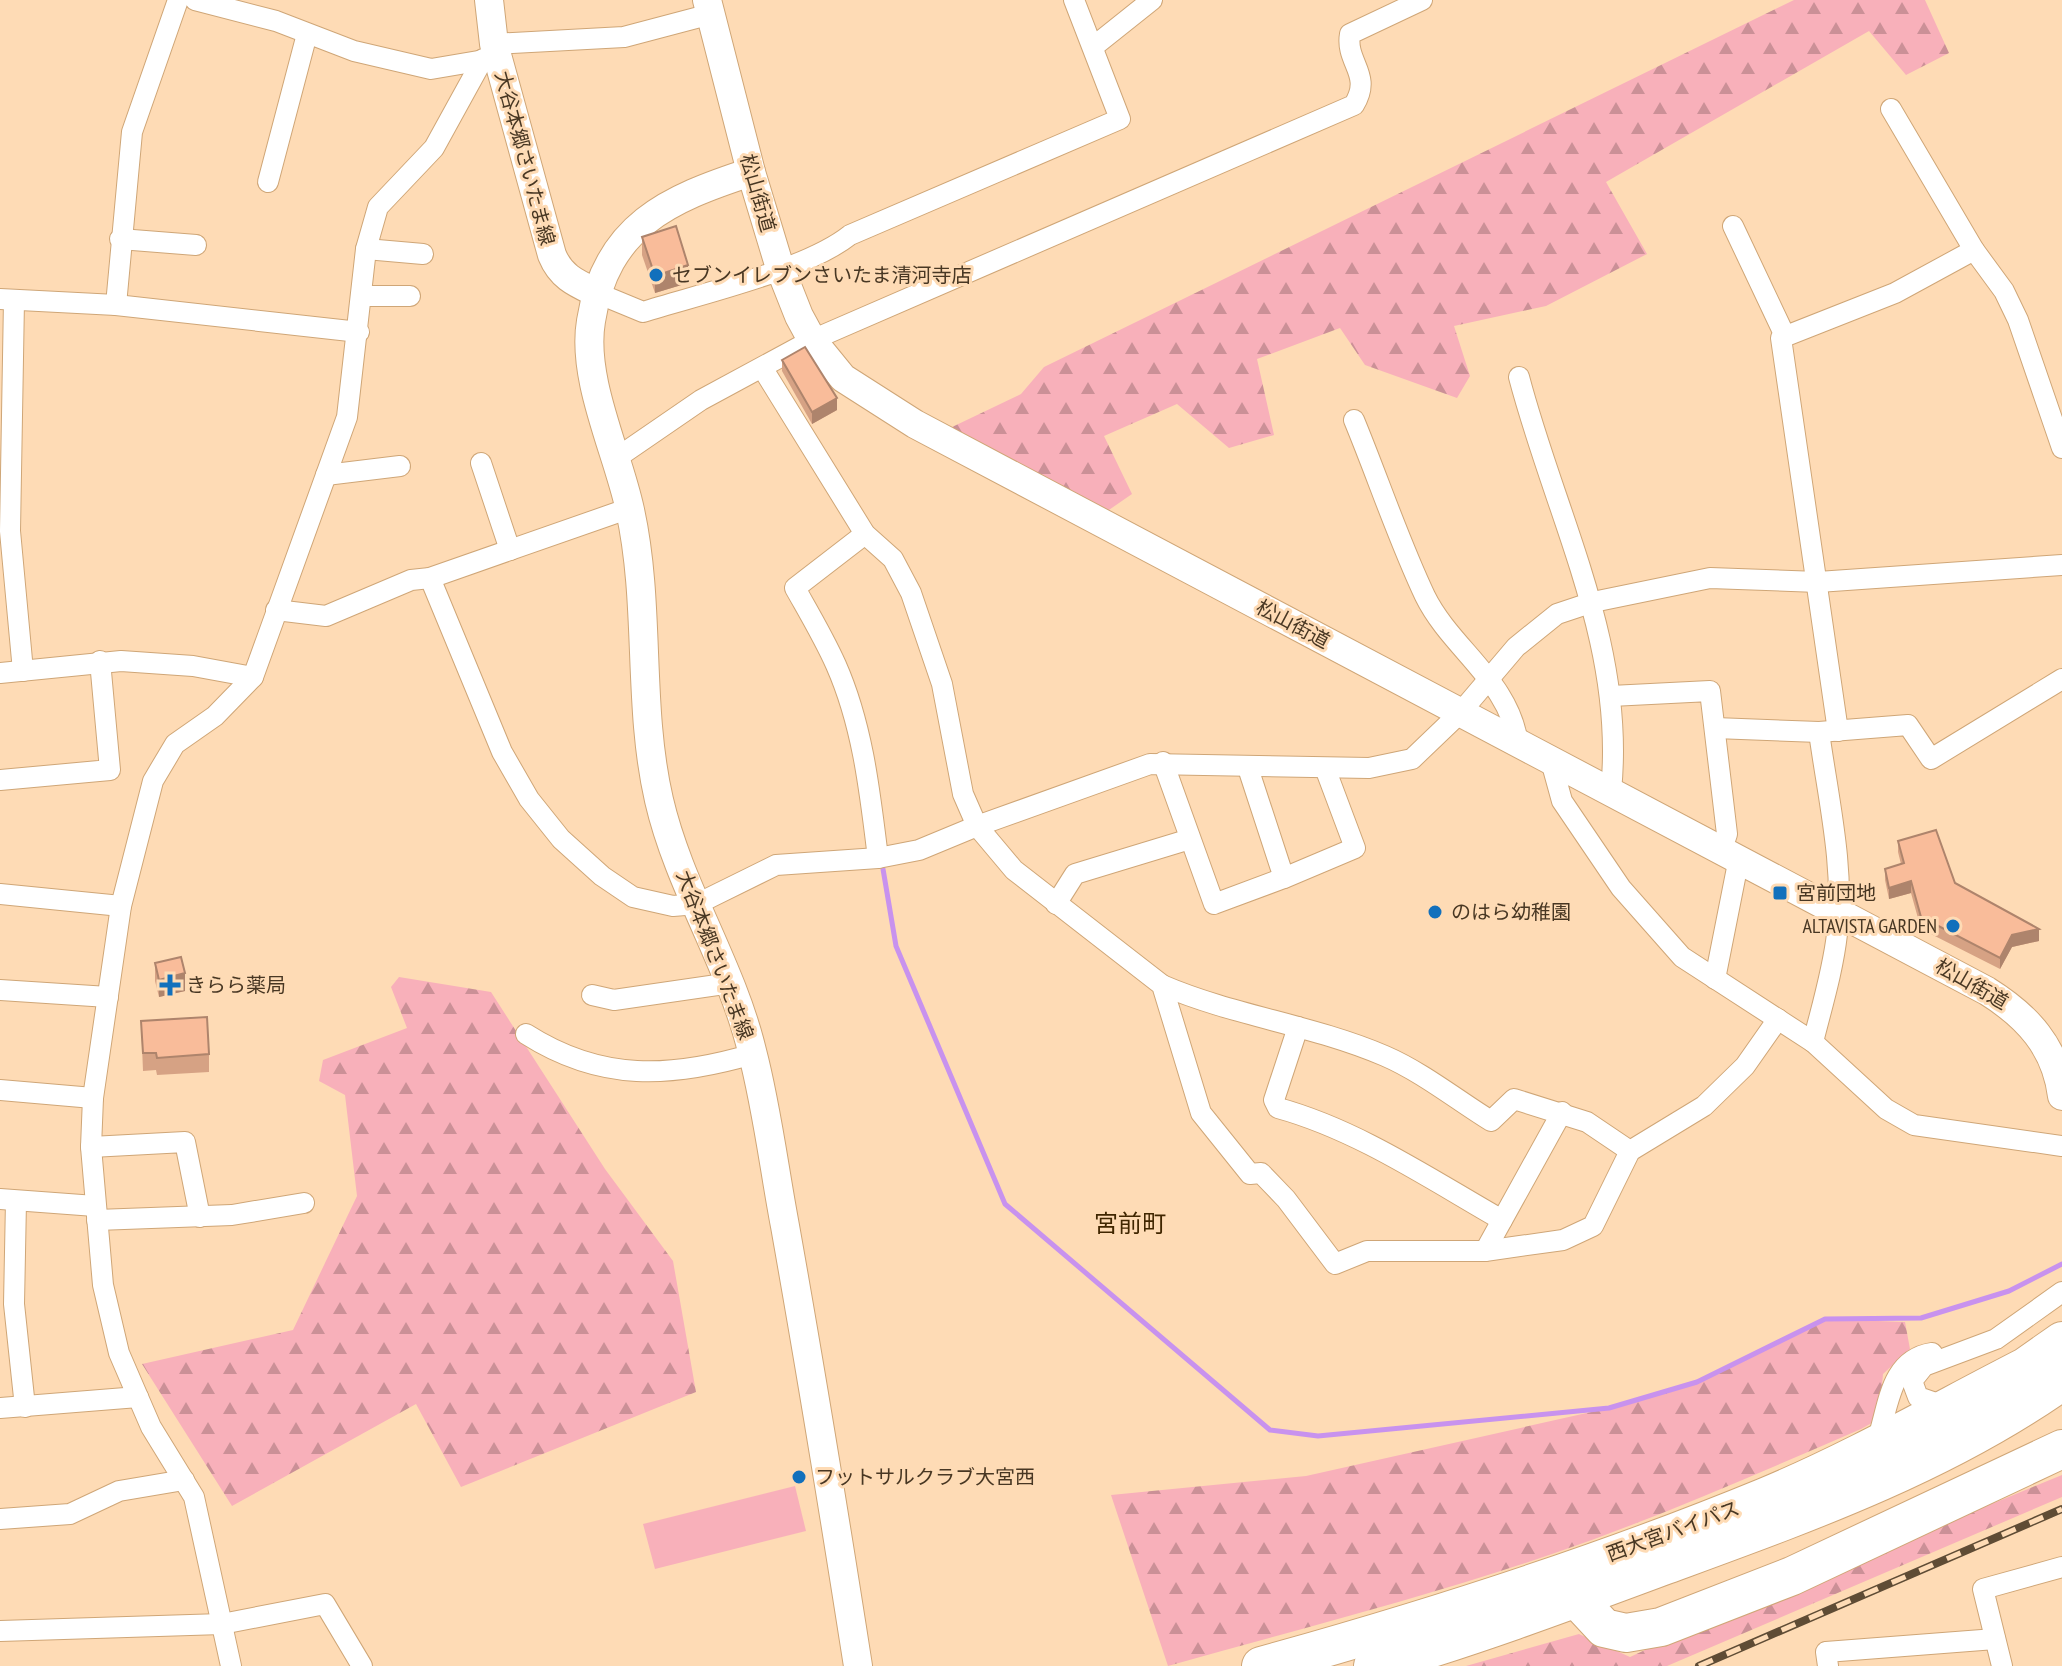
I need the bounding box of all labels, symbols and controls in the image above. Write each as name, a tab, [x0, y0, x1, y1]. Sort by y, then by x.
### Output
street label: 大谷本郷さいたま線	[489, 68, 561, 248]
street label: 松山街道	[734, 151, 782, 235]
place label: セブンイレブンさいたま清河寺店	[672, 262, 971, 288]
marker: セブンイレブンさいたま清河寺店	[647, 266, 665, 284]
street label: 松山街道	[1252, 594, 1334, 654]
street label: 大谷本郷さいたま線	[671, 867, 759, 1043]
place label: 宮前団地	[1796, 880, 1876, 906]
marker: 宮前団地	[1771, 884, 1789, 902]
place label: のはら幼稚園	[1451, 899, 1571, 925]
marker: のはら幼稚園	[1426, 903, 1444, 921]
place label: ALTAVISTA GARDEN	[1803, 913, 1937, 939]
marker: ALTAVISTA GARDEN	[1944, 917, 1962, 935]
street label: 松山街道	[1931, 953, 2013, 1015]
place label: きらら薬局	[186, 972, 286, 998]
marker: きらら薬局	[161, 976, 179, 994]
district label: 宮前町	[1094, 1208, 1166, 1239]
place label: フットサルクラブ大宮西	[815, 1464, 1035, 1490]
marker: フットサルクラブ大宮西	[790, 1468, 808, 1486]
street label: 西大宮バイパス	[1603, 1495, 1743, 1567]

